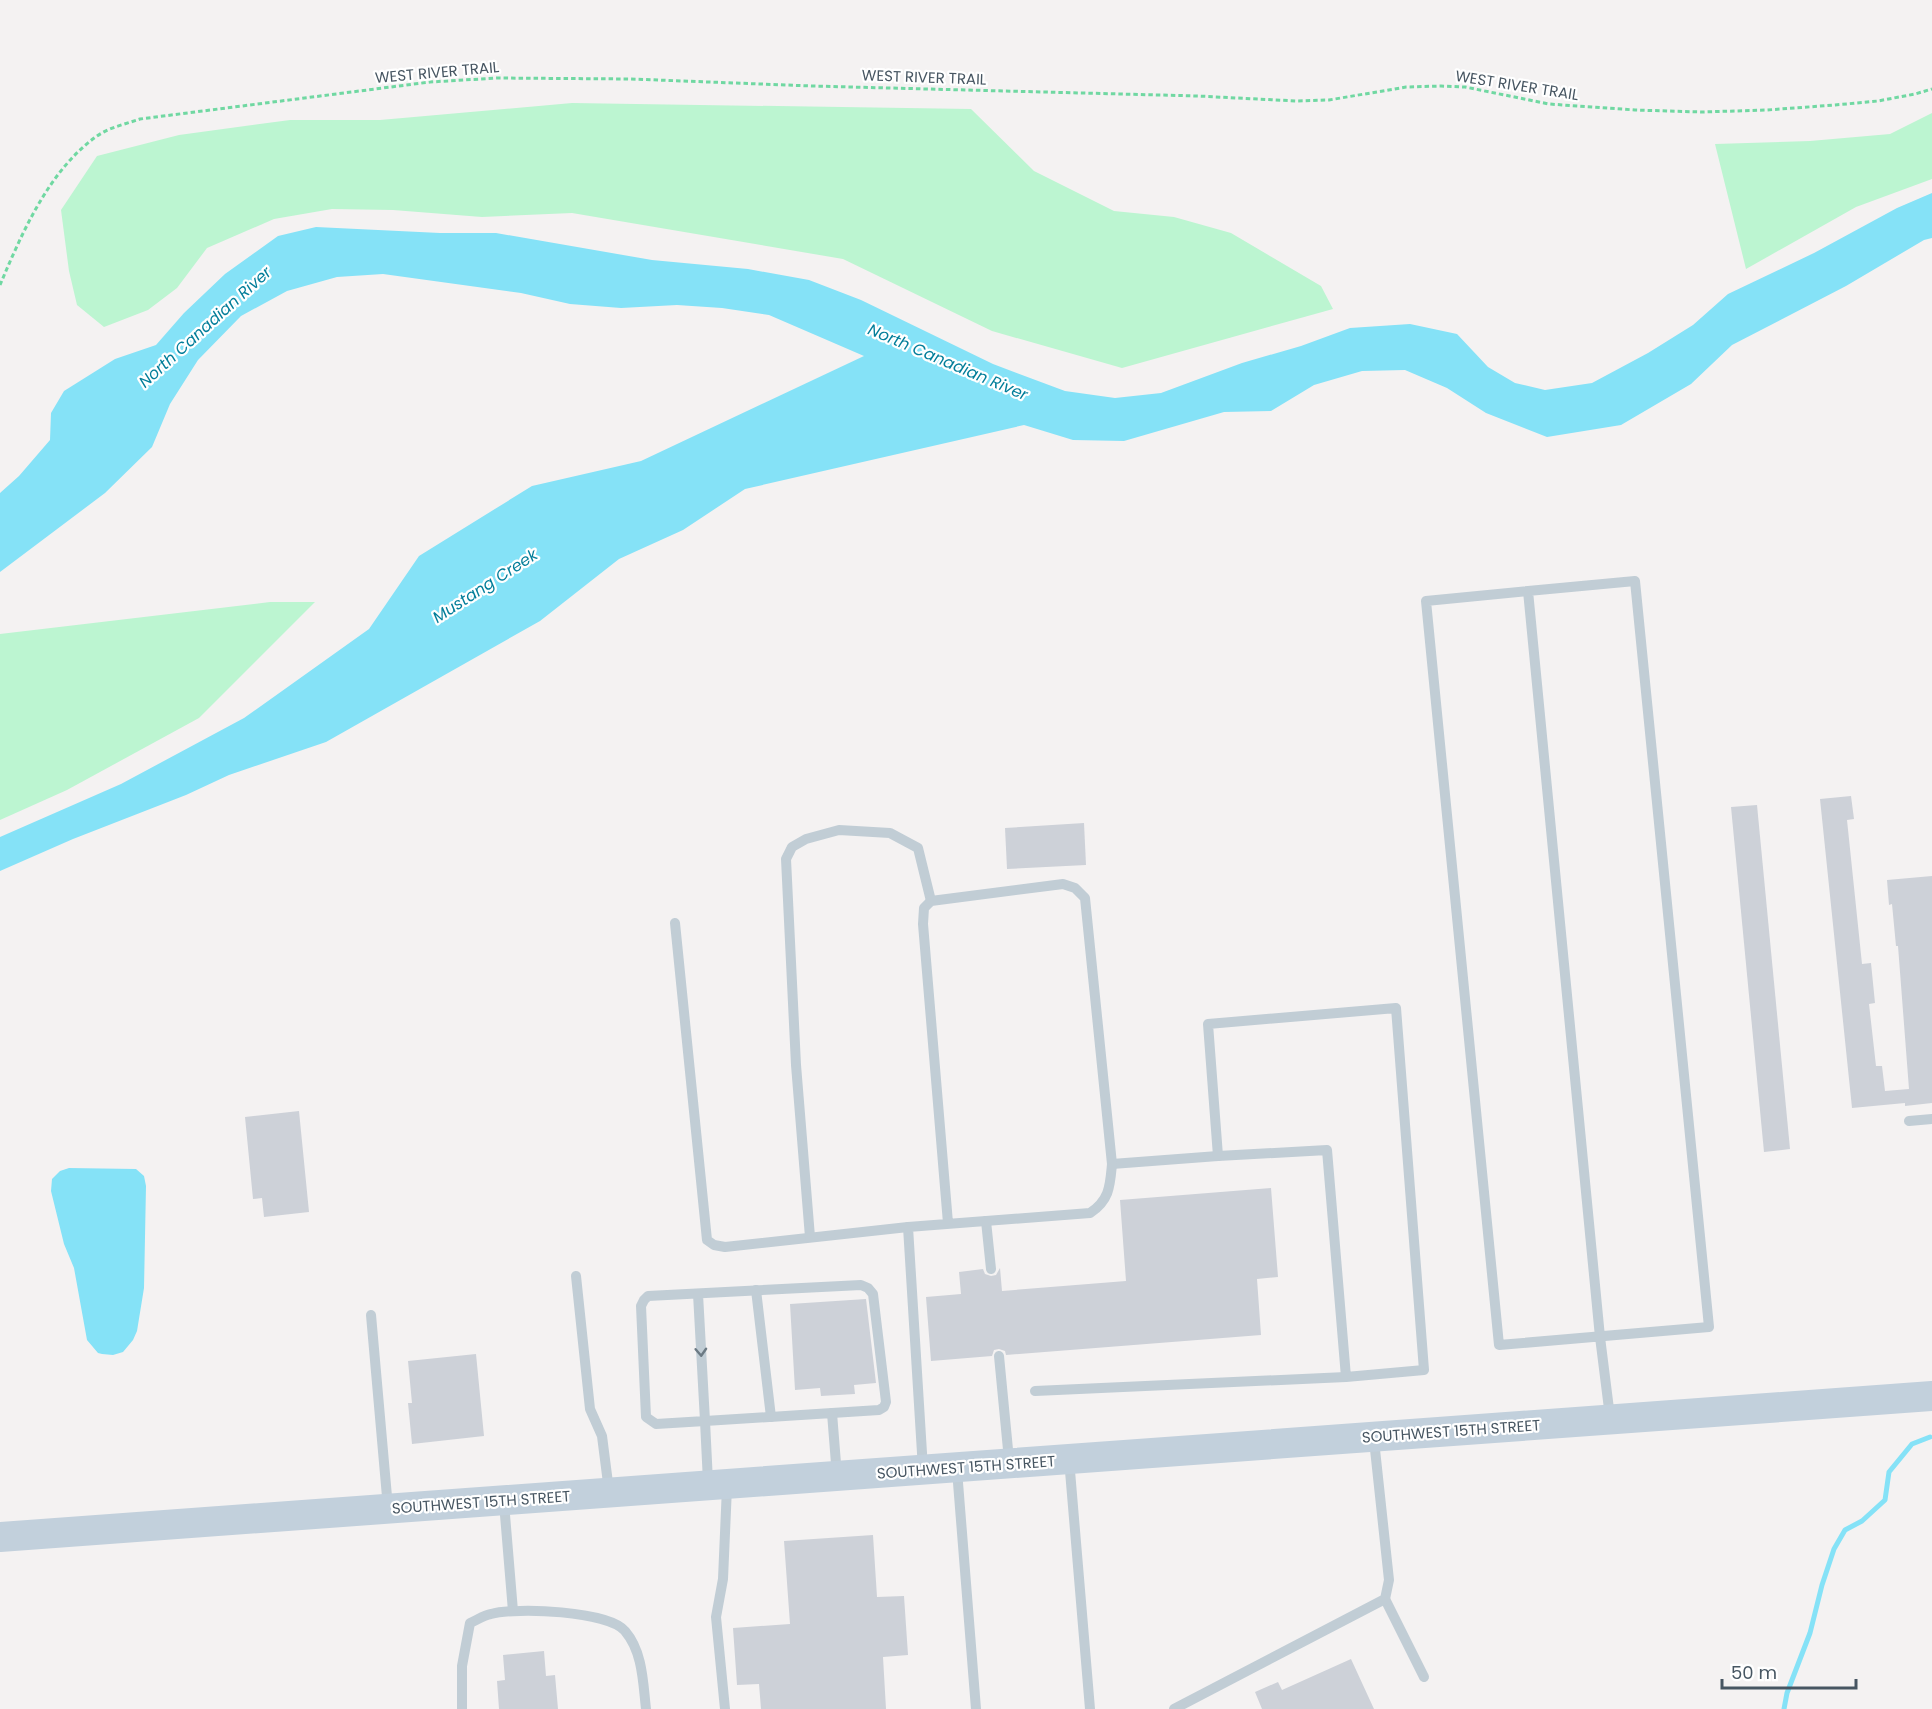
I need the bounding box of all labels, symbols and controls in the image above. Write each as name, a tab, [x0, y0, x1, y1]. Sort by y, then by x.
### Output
street label: WEST RIVER TRAIL	[374, 56, 500, 88]
street label: WEST RIVER TRAIL	[861, 64, 987, 90]
street label: WEST RIVER TRAIL	[1454, 65, 1581, 105]
water label: North Canadian River	[134, 260, 277, 393]
water label: North Canadian River	[865, 318, 1032, 407]
water label: Mustang Creek	[428, 543, 543, 629]
one-way arrow	[695, 1348, 708, 1357]
street label: SOUTHWEST 15TH STREET	[1361, 1414, 1541, 1448]
street label: SOUTHWEST 15TH STREET	[876, 1450, 1056, 1484]
street label: SOUTHWEST 15TH STREET	[391, 1485, 571, 1519]
scale bar	[1722, 1652, 1856, 1690]
text: 50 m	[1731, 1660, 1777, 1685]

